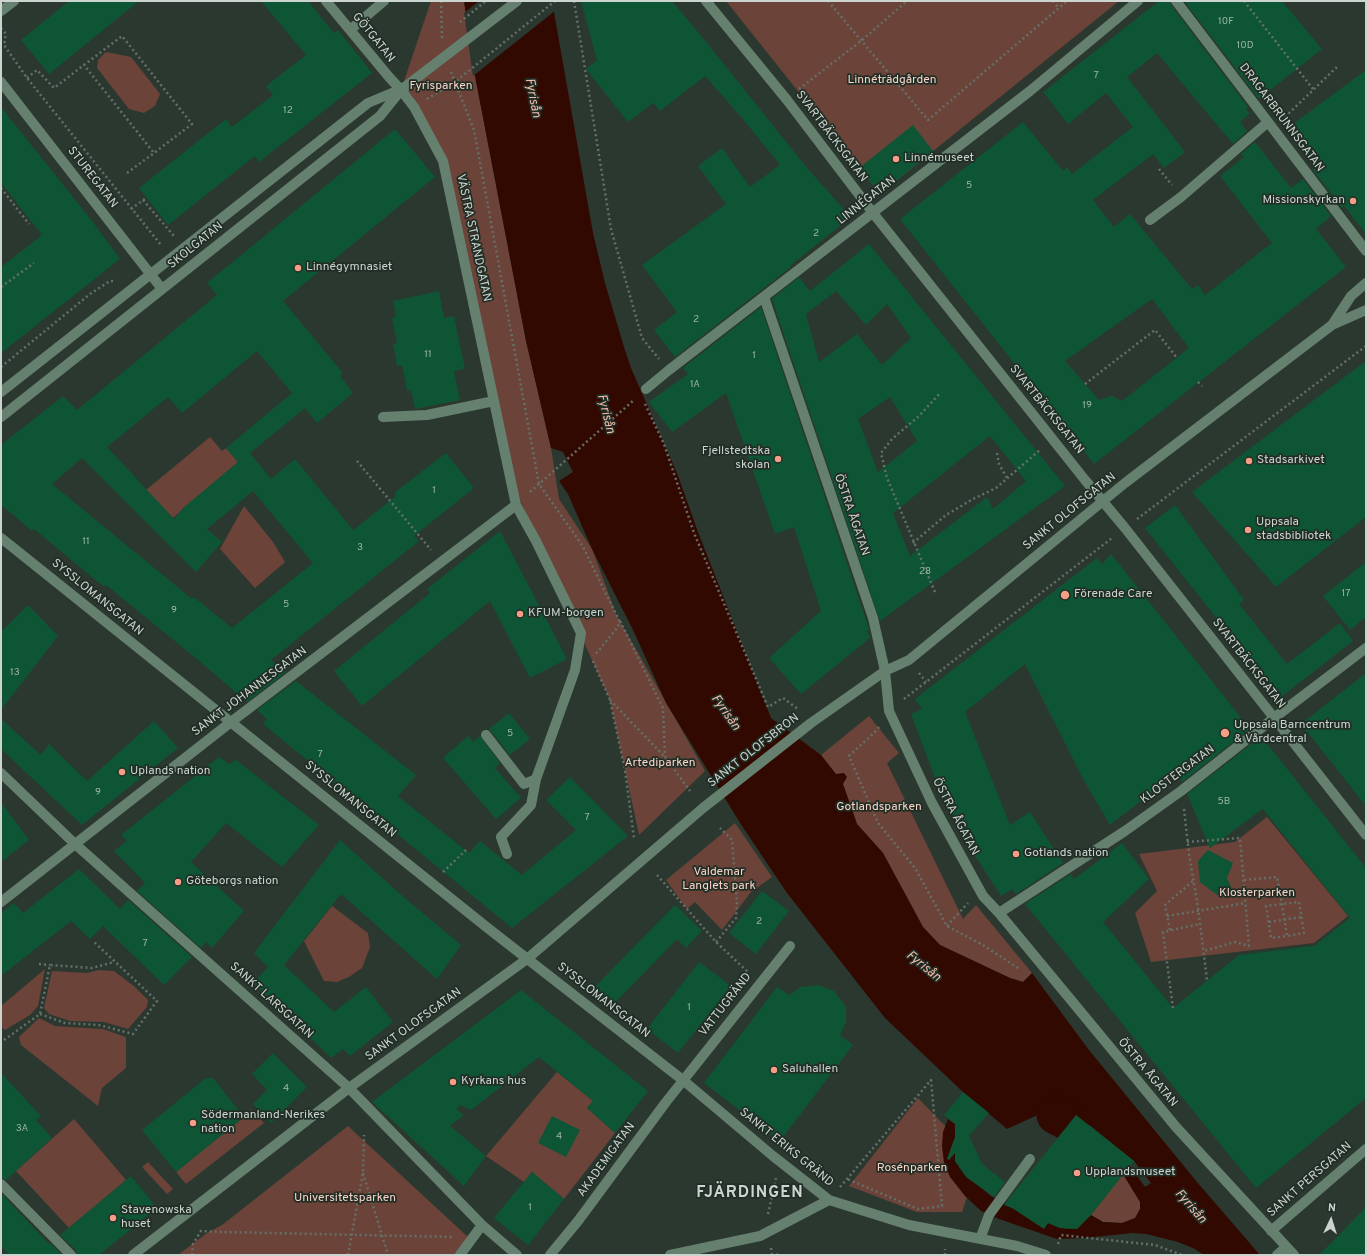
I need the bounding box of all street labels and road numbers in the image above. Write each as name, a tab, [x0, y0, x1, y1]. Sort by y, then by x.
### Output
street label: GÖTGATAN	[349, 10, 397, 66]
street label: DRAGARBRUNNSGATAN	[1235, 61, 1327, 175]
street label: SVARTBÄCKSGATAN	[792, 89, 870, 185]
street label: STUREGATAN	[64, 144, 120, 212]
street label: VÄSTRA STRANDGATAN	[452, 173, 494, 303]
street label: LINNÉGATAN	[835, 174, 899, 228]
street label: SKOLGATAN	[166, 219, 226, 273]
street label: SVARTBÄCKSGATAN	[1006, 363, 1086, 457]
street label: SANKT OLOFSGATAN	[1021, 470, 1119, 554]
street label: ÖSTRA ÅGATAN	[830, 472, 872, 558]
street label: SYSSLOMANSGATAN	[48, 557, 146, 639]
street label: SVARTBÄCKSGATAN	[1208, 616, 1288, 712]
street label: SANKT JOHANNESGATAN	[190, 644, 310, 740]
street label: SANKT OLOFSBRON	[706, 711, 802, 791]
street label: KLOSTERGATAN	[1138, 742, 1218, 808]
street label: SYSSLOMANSGATAN	[301, 759, 399, 841]
street label: ÖSTRA ÅGATAN	[929, 776, 981, 858]
street label: SANKT LARSGATAN	[226, 960, 316, 1042]
street label: SYSSLOMANSGATAN	[554, 960, 652, 1042]
street label: VATTUGRÄND	[697, 970, 755, 1040]
street label: SANKT OLOFSGATAN	[363, 985, 465, 1065]
street label: ÖSTRA ÅGATAN	[1114, 1036, 1180, 1110]
street label: SANKT ERIKS GRÄND	[736, 1106, 836, 1190]
street label: AKADEMIGATAN	[575, 1120, 639, 1200]
street label: SANKT PERSGATAN	[1265, 1139, 1355, 1221]

